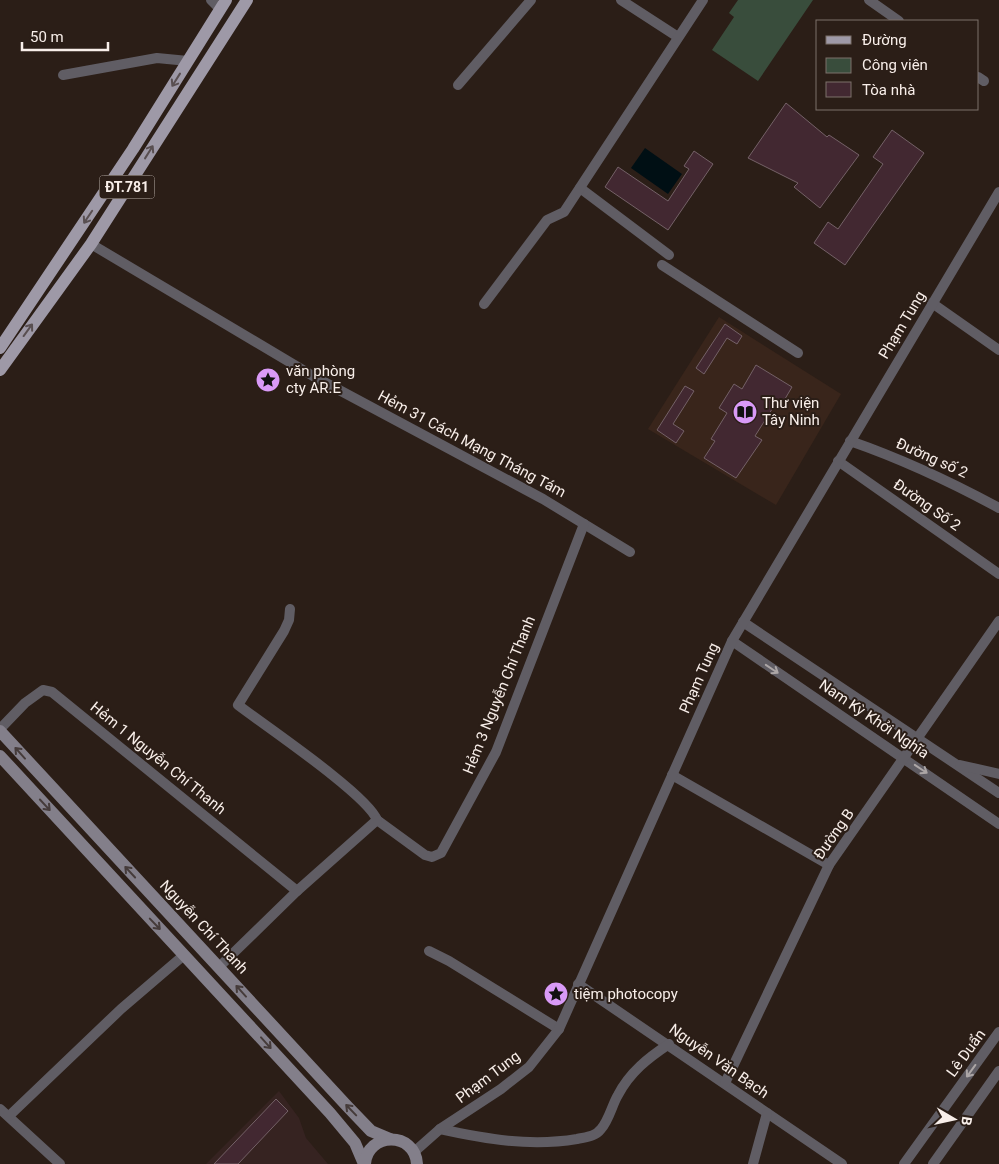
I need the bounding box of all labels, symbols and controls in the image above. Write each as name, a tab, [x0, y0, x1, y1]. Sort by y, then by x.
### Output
scale bar	[22, 20, 109, 52]
legend	[816, 20, 979, 110]
text: 50 m	[30, 28, 64, 46]
text: Đường	[862, 31, 907, 49]
text: Công viên	[862, 56, 928, 74]
one-way arrow	[170, 73, 181, 87]
text: Tòa nhà	[862, 81, 915, 99]
one-way arrow	[144, 146, 154, 160]
road number: ĐT.781	[100, 176, 154, 198]
one-way arrow	[83, 210, 93, 224]
street label: Phạm Tung	[875, 288, 929, 362]
one-way arrow	[23, 324, 34, 337]
place label: văn phòng cty AR.E	[286, 362, 355, 397]
place icon: văn phòng cty AR.E	[255, 367, 281, 393]
street label: Hẻm 31 Cách Mạng Tháng Tám	[375, 387, 569, 501]
place label: Thư viện Tây Ninh	[762, 394, 820, 429]
library icon: Thư viện Tây Ninh	[732, 399, 758, 425]
street label: Đường số 2	[893, 434, 971, 482]
street label: Đường Số 2	[890, 475, 964, 535]
street label: Hẻm 3 Nguyễn Chí Thanh	[459, 613, 539, 777]
street label: Phạm Tung	[675, 640, 723, 716]
one-way arrow	[765, 663, 779, 674]
street label: Nam Kỳ Khởi Nghĩa	[816, 676, 932, 762]
street label: Hẻm 1 Nguyễn Chí Thanh	[87, 698, 229, 818]
one-way arrow	[14, 746, 26, 759]
one-way arrow	[914, 764, 928, 774]
one-way arrow	[39, 799, 51, 812]
street label: Đường B	[810, 805, 858, 863]
one-way arrow	[124, 866, 136, 879]
street label: Nguyễn Chí Thanh	[156, 876, 252, 978]
one-way arrow	[149, 918, 161, 931]
place icon: tiệm photocopy	[543, 981, 569, 1007]
one-way arrow	[235, 984, 247, 997]
place label: tiệm photocopy	[574, 985, 678, 1003]
street label: Nguyễn Văn Bạch	[666, 1020, 772, 1102]
street label: Lê Duẩn	[943, 1026, 989, 1080]
one-way arrow	[261, 1036, 272, 1049]
street label: Phạm Tung	[452, 1047, 524, 1107]
one-way arrow	[965, 1064, 976, 1078]
north arrow	[929, 1094, 979, 1144]
one-way arrow	[345, 1104, 357, 1117]
text: B	[958, 1115, 975, 1127]

